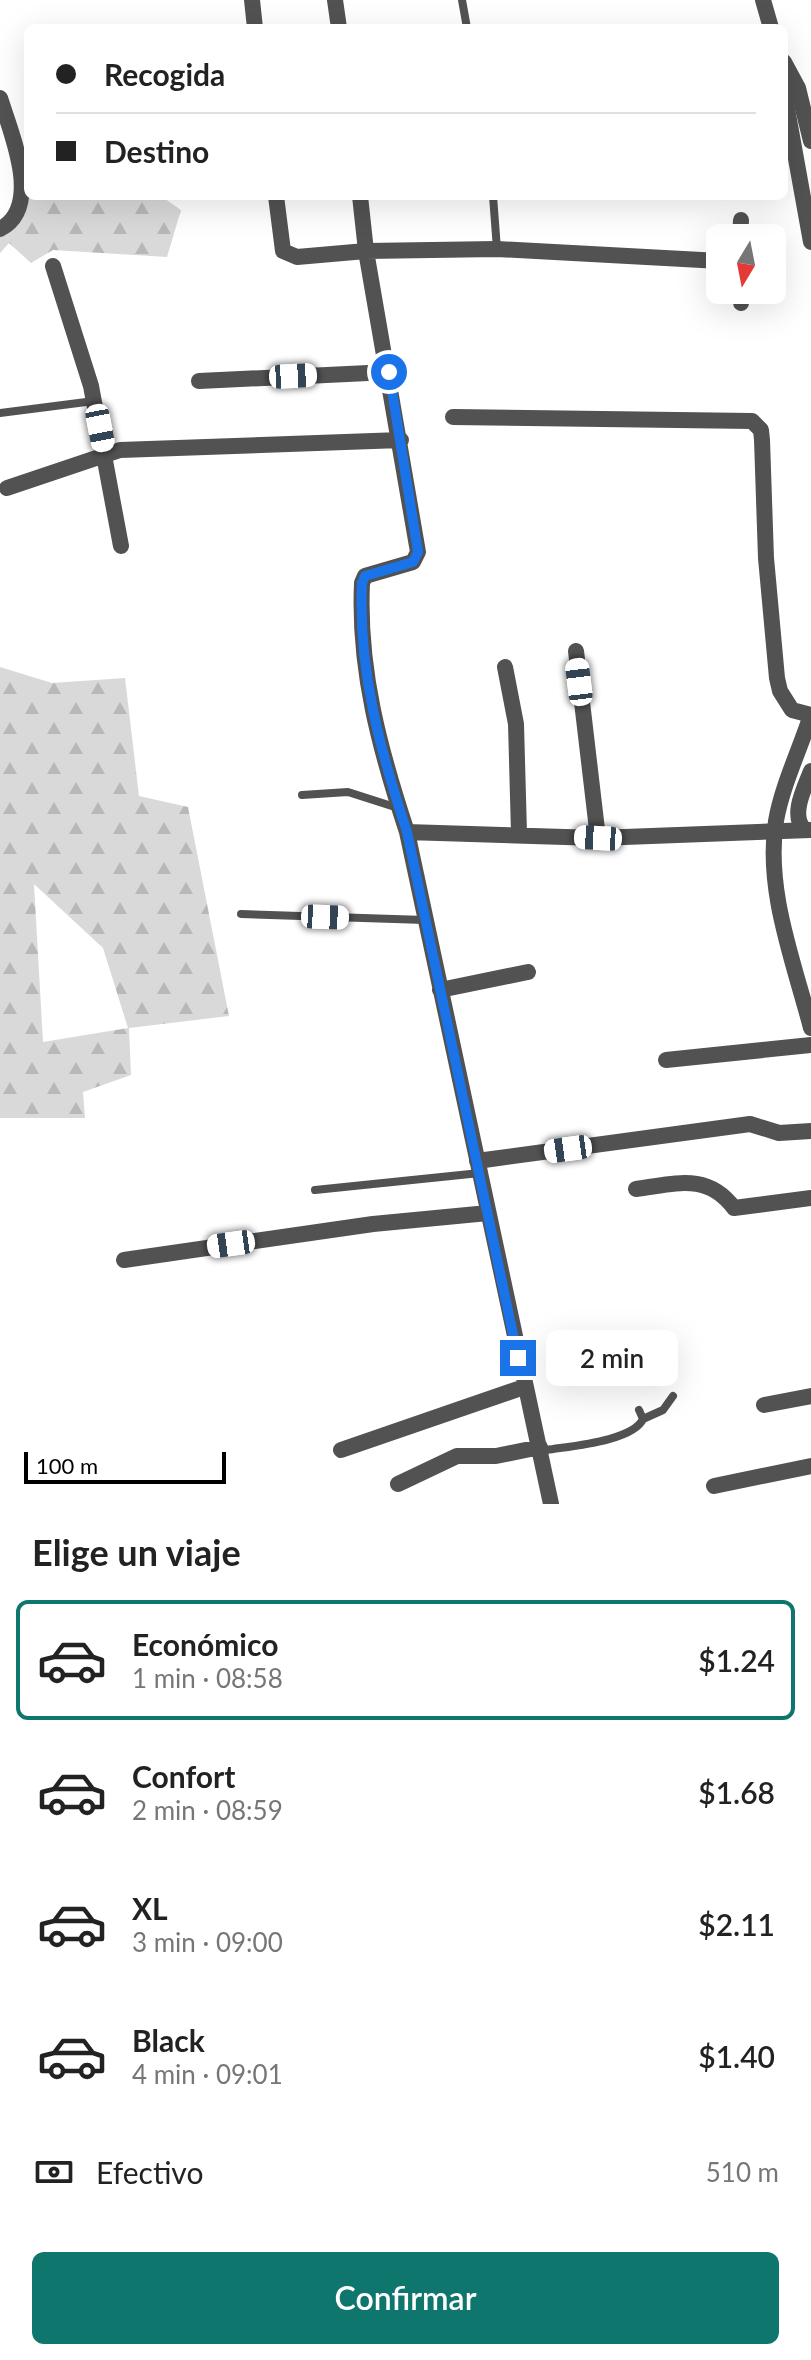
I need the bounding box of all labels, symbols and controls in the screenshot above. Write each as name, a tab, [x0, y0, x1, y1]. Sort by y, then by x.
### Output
text: Recogida	[104, 56, 225, 92]
text: Destino	[104, 133, 209, 169]
north arrow	[706, 224, 786, 304]
map controls	[706, 224, 786, 304]
route start	[371, 354, 407, 390]
car	[268, 363, 318, 389]
car	[84, 402, 116, 454]
car	[564, 657, 594, 707]
car	[573, 825, 623, 851]
car	[301, 904, 349, 930]
car	[543, 1134, 593, 1164]
car	[206, 1229, 256, 1259]
callout: 2 min	[546, 1330, 678, 1386]
route end	[500, 1340, 536, 1376]
text: 2 min	[580, 1342, 644, 1374]
scale bar	[24, 1448, 226, 1484]
text: 100 m	[36, 1452, 98, 1479]
text: Elige un viaje	[32, 1530, 241, 1574]
icon: car	[36, 1624, 108, 1696]
text: Económico	[132, 1626, 278, 1662]
text: $1.24	[698, 1642, 775, 1678]
text: 1 min · 08:58	[132, 1662, 283, 1694]
icon: car	[36, 1756, 108, 1828]
text: Confort	[132, 1758, 235, 1794]
text: $1.68	[698, 1774, 775, 1810]
text: 2 min · 08:59	[132, 1794, 283, 1826]
icon: car	[36, 1888, 108, 1960]
text: XL	[132, 1890, 168, 1926]
text: $2.11	[698, 1906, 775, 1942]
text: 3 min · 09:00	[132, 1926, 283, 1958]
icon: car	[36, 2020, 108, 2092]
text: Black	[132, 2022, 205, 2058]
text: $1.40	[698, 2038, 775, 2074]
text: 4 min · 09:01	[132, 2058, 283, 2090]
icon: cash	[32, 2150, 76, 2194]
text: Efectivo	[96, 2154, 203, 2190]
text: 510 m	[706, 2156, 779, 2188]
button: Confirmar	[32, 2252, 779, 2344]

